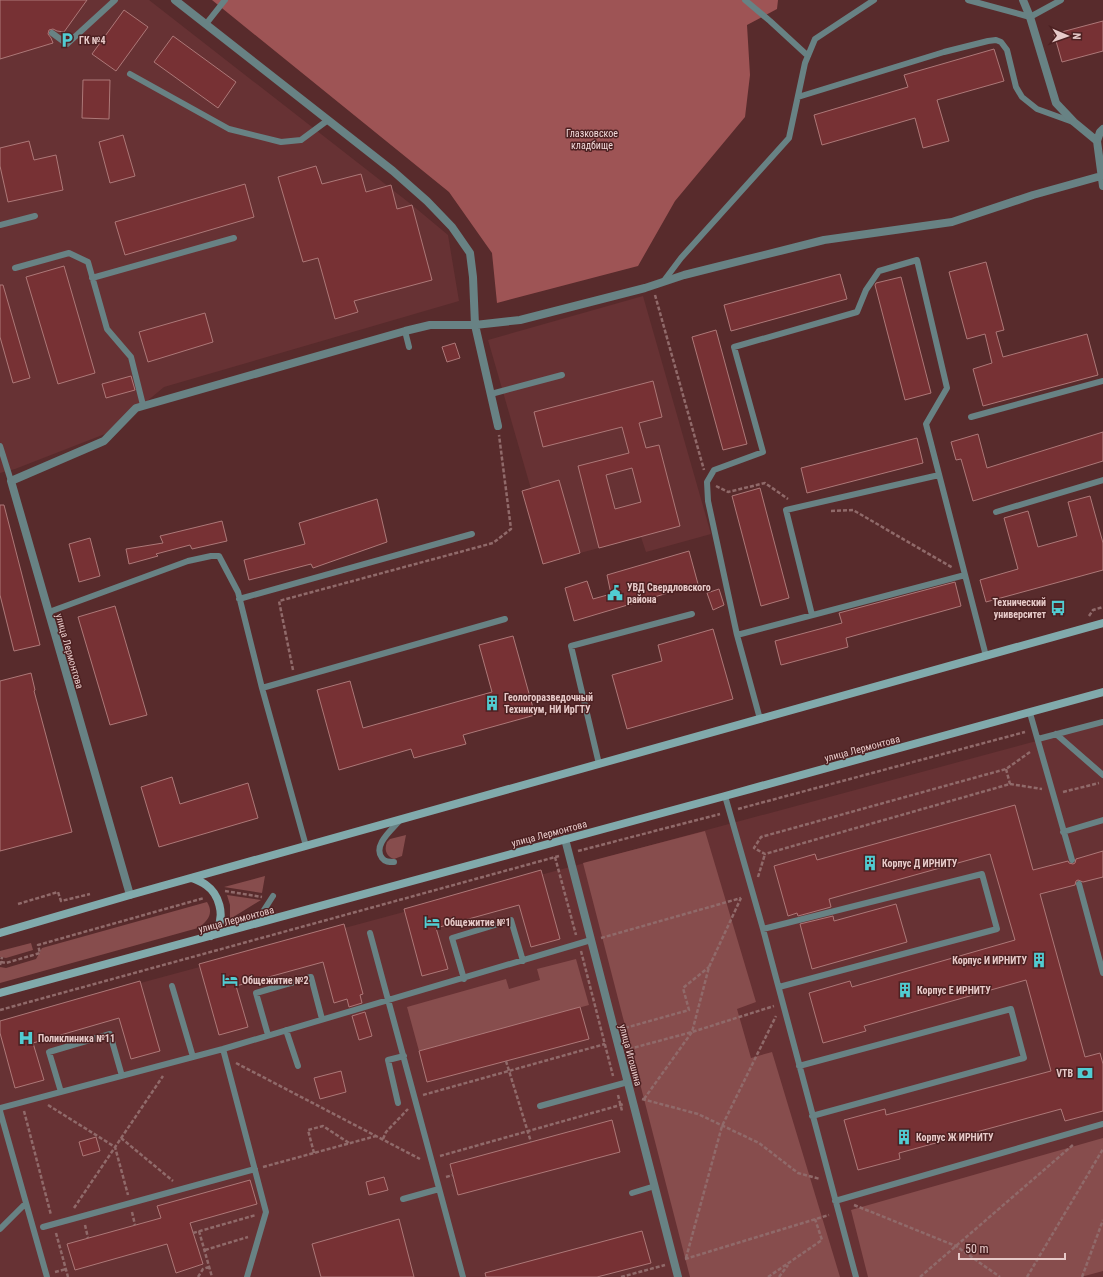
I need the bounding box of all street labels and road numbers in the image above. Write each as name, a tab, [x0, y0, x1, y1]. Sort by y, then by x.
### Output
street label: улица Лермонтова	[54, 612, 86, 690]
street label: улица Лермонтова	[823, 733, 901, 764]
street label: улица Лермонтова	[510, 818, 588, 849]
street label: улица Лермонтова	[197, 904, 275, 935]
street label: улица Игошина	[617, 1023, 644, 1087]

